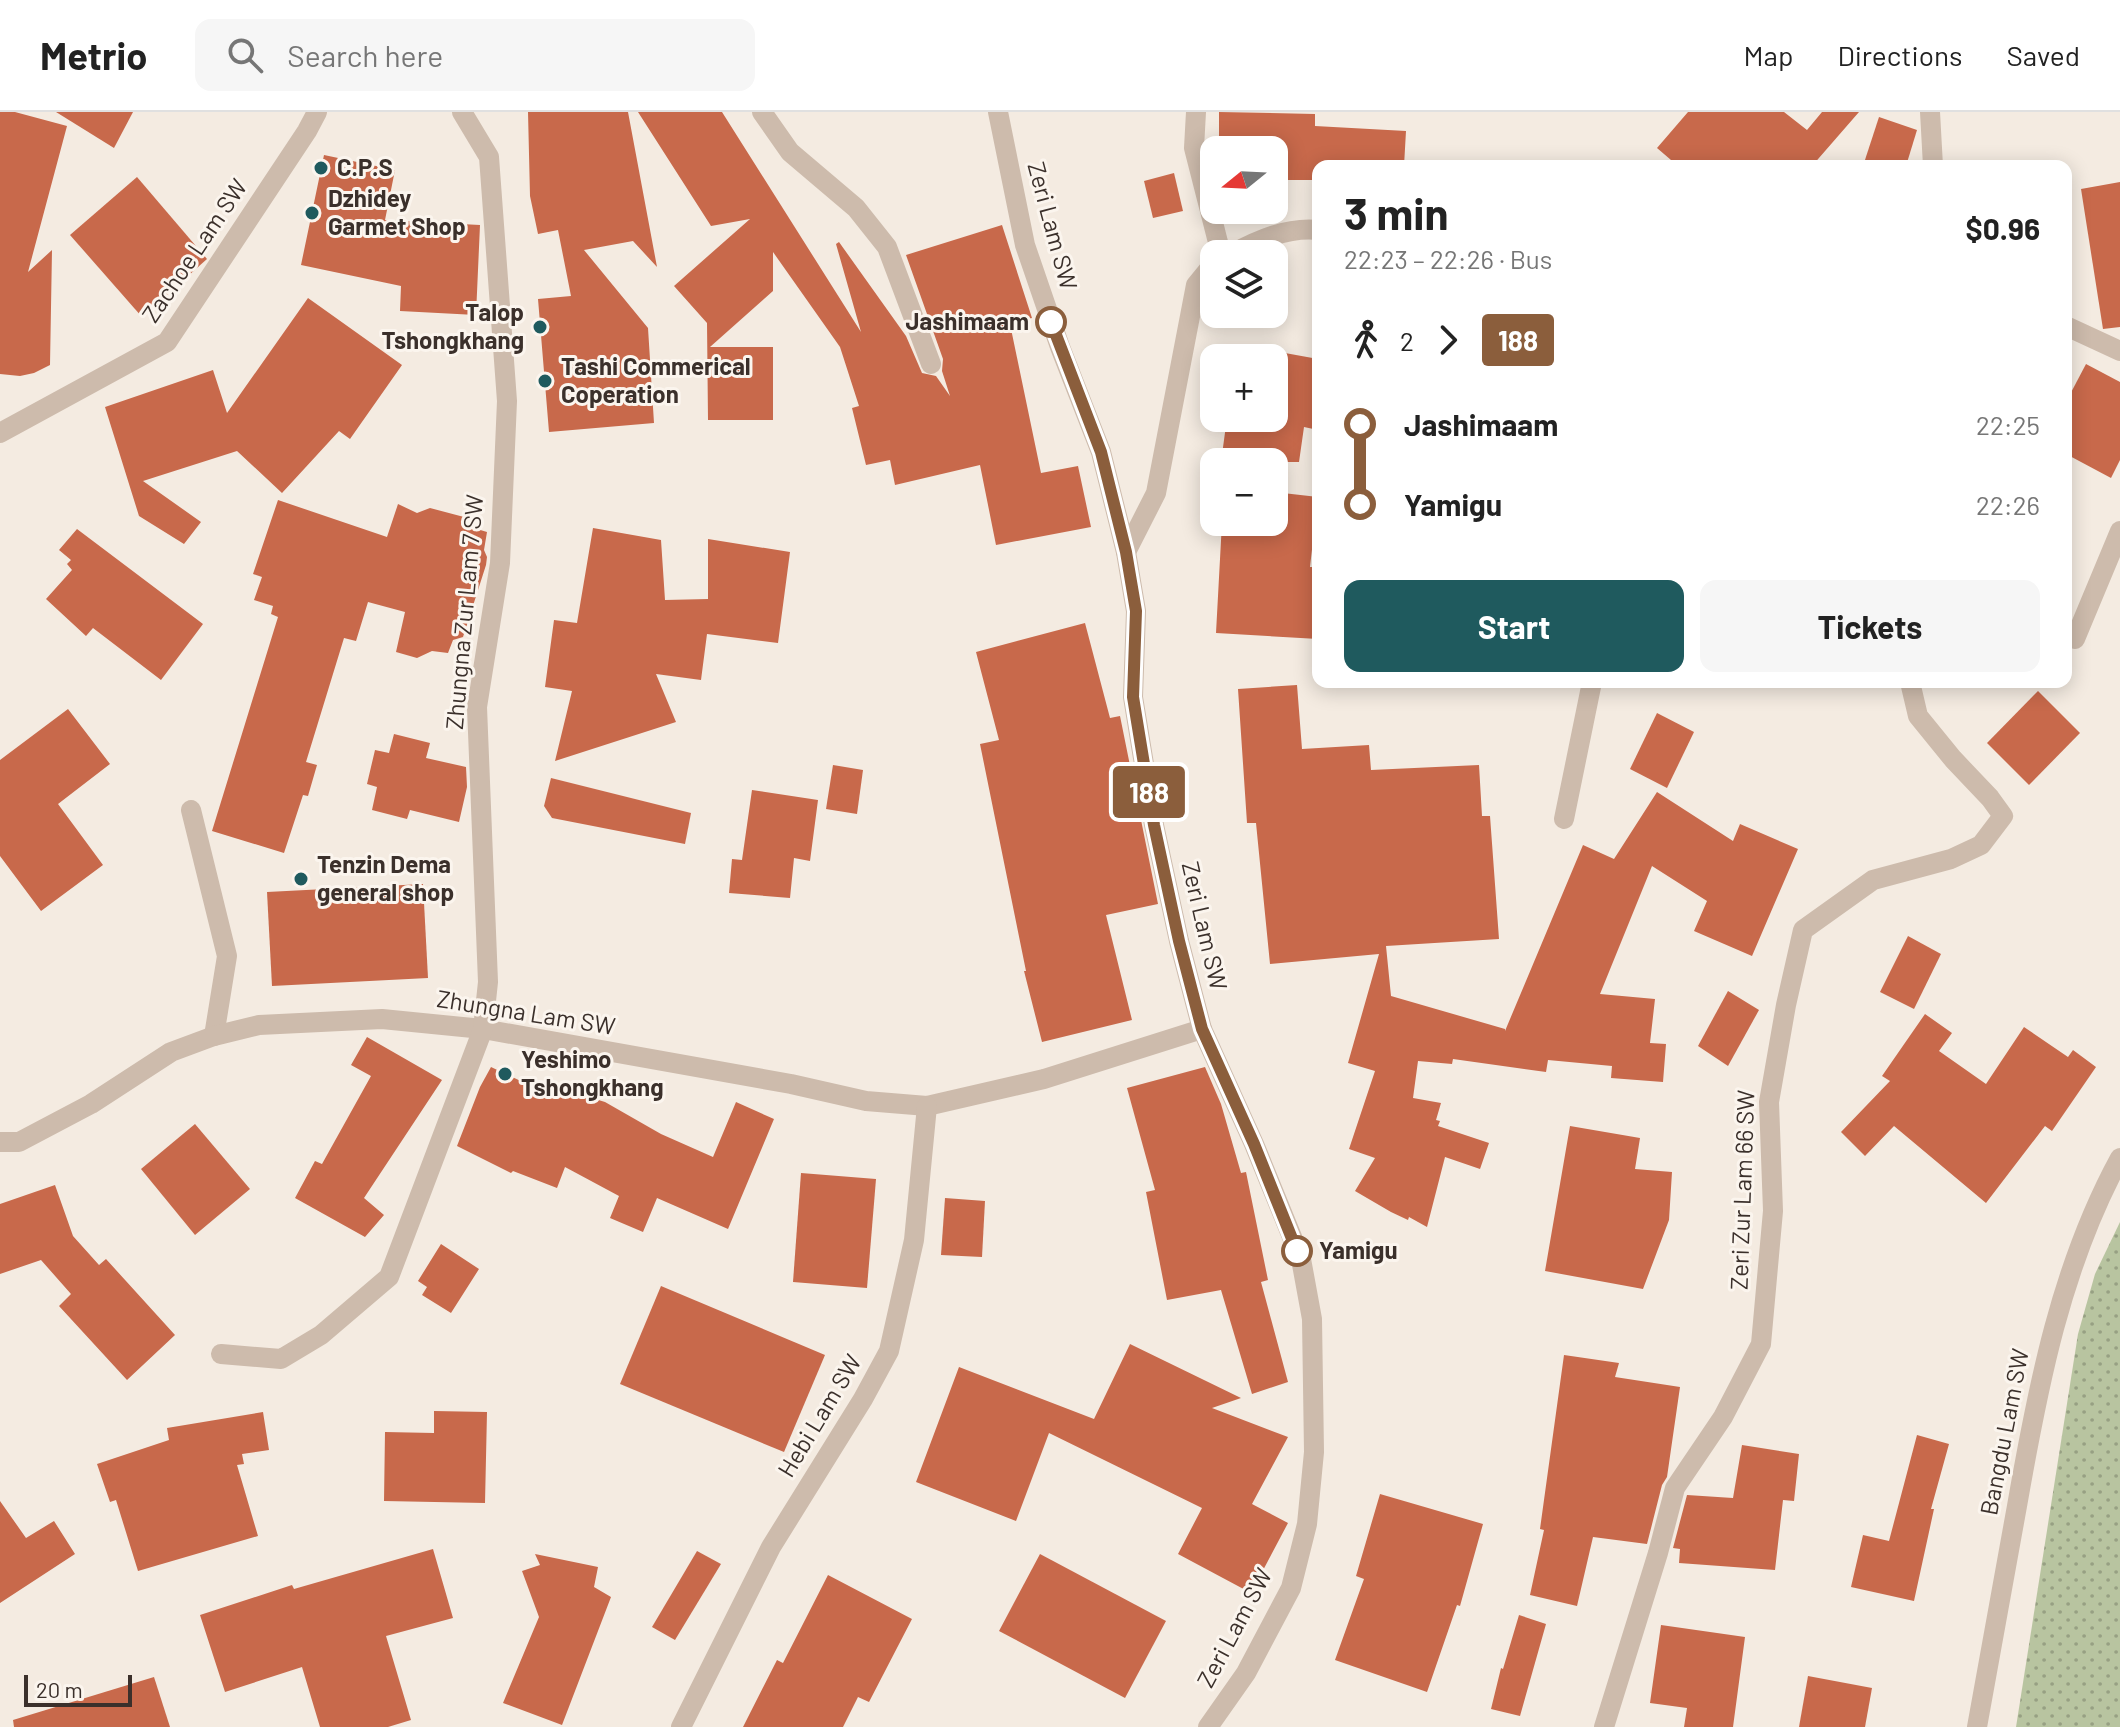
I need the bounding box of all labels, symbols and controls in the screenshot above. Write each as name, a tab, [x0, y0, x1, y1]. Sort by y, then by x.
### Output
search box	[195, 19, 755, 91]
text: Metrio	[40, 32, 147, 78]
icon: search	[223, 33, 267, 77]
text: Search here	[287, 37, 443, 73]
text: Map	[1744, 38, 1793, 72]
text: Directions	[1837, 38, 1963, 72]
text: Saved	[2007, 38, 2080, 72]
north arrow	[1200, 136, 1288, 224]
map controls	[1200, 136, 1288, 536]
place label: C.P.S	[337, 152, 393, 181]
marker: C.P.S	[312, 159, 330, 177]
street label: Zeri Lam SW	[1022, 159, 1084, 293]
street label: Zachoe Lam SW	[135, 173, 252, 327]
place label: Dzhidey Garmet Shop	[328, 183, 466, 240]
text: 3 min	[1344, 186, 1449, 239]
marker: Dzhidey Garmet Shop	[303, 204, 321, 222]
text: $0.96	[1966, 210, 2040, 246]
button: layers	[1200, 240, 1288, 328]
text: 22:23 – 22:26 · Bus	[1344, 243, 1552, 274]
place label: Talop Tshongkhang	[381, 297, 524, 354]
place label: Jashimaam	[906, 306, 1029, 335]
marker: Jashimaam	[1036, 307, 1066, 337]
marker: Talop Tshongkhang	[531, 318, 549, 336]
icon: walk	[1344, 318, 1388, 362]
icon: forward	[1426, 318, 1470, 362]
text: 188	[1498, 323, 1538, 357]
text: 2	[1400, 325, 1414, 356]
button: +	[1200, 344, 1288, 432]
place label: Tashi Commerical Coperation	[561, 351, 751, 408]
marker: Tashi Commerical Coperation	[536, 372, 554, 390]
text: Jashimaam	[1404, 406, 1558, 442]
text: 22:25	[1976, 409, 2040, 440]
button: −	[1200, 448, 1288, 536]
text: Yamigu	[1404, 486, 1502, 522]
text: 22:26	[1976, 489, 2040, 520]
street label: Zhungna Zur Lam 7 SW	[439, 493, 488, 731]
button: Start	[1344, 580, 1684, 672]
button: Tickets	[1700, 580, 2040, 672]
line badge: 188	[1103, 766, 1195, 818]
text: 188	[1129, 775, 1169, 809]
place label: Tenzin Dema general shop	[317, 849, 454, 906]
street label: Zeri Lam SW	[1177, 859, 1234, 993]
marker: Tenzin Dema general shop	[292, 870, 310, 888]
street label: Zhungna Lam SW	[435, 983, 617, 1040]
place label: Yeshimo Tshongkhang	[521, 1044, 664, 1101]
marker: Yeshimo Tshongkhang	[496, 1065, 514, 1083]
street label: Zeri Zur Lam 66 SW	[1724, 1089, 1759, 1290]
place label: Yamigu	[1319, 1235, 1397, 1264]
marker: Yamigu	[1282, 1236, 1312, 1266]
street label: Bangdu Lam SW	[1973, 1346, 2034, 1517]
street label: Hebi Lam SW	[771, 1349, 867, 1482]
street label: Zeri Lam SW	[1190, 1563, 1277, 1692]
scale bar	[24, 1671, 132, 1707]
text: 20 m	[36, 1676, 83, 1702]

